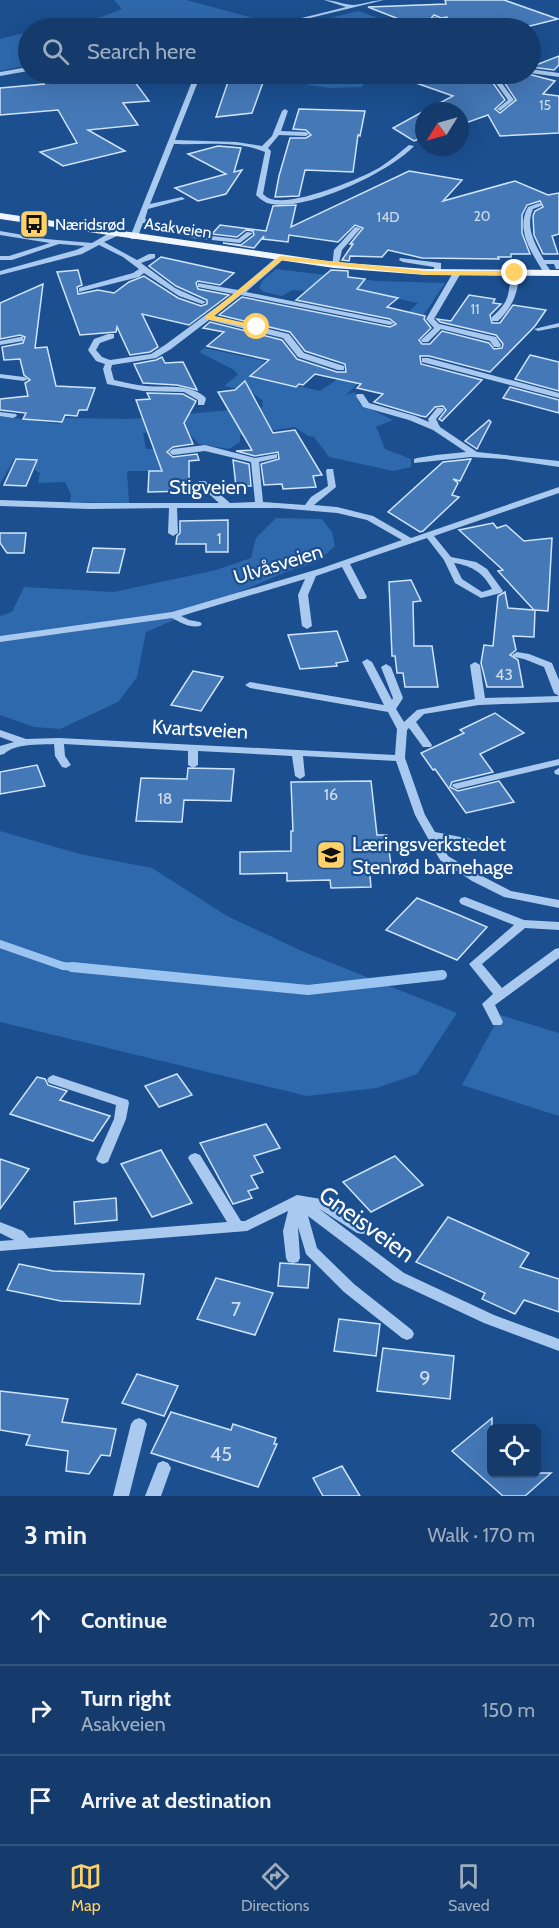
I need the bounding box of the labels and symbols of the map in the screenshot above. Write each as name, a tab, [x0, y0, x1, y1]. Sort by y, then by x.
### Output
house number: 15	[539, 96, 551, 114]
north arrow	[415, 102, 469, 156]
house number: 20	[473, 207, 491, 225]
bus stop icon: Næridsrød	[18, 208, 50, 240]
house number: 14D	[377, 208, 399, 226]
street label: Asakveien	[143, 214, 213, 242]
place label: Næridsrød	[55, 215, 125, 234]
route end	[501, 259, 527, 285]
house number: 11	[470, 300, 480, 318]
route start	[243, 313, 269, 339]
street label: Stigveien	[169, 475, 247, 499]
house number: 1	[216, 529, 222, 548]
street label: Ulvåsveien	[231, 539, 325, 589]
house number: 43	[495, 665, 513, 684]
street label: Kvartsveien	[151, 714, 249, 744]
house number: 16	[324, 785, 338, 804]
house number: 18	[158, 789, 172, 808]
place label: Læringsverkstedet Stenrød barnehage	[352, 832, 513, 879]
school or university icon: Læringsverkstedet Stenrød barnehage	[315, 839, 347, 871]
street label: Gneisveien	[313, 1180, 421, 1268]
house number: 7	[231, 1297, 241, 1321]
house number: 9	[419, 1366, 431, 1390]
house number: 45	[210, 1442, 232, 1466]

